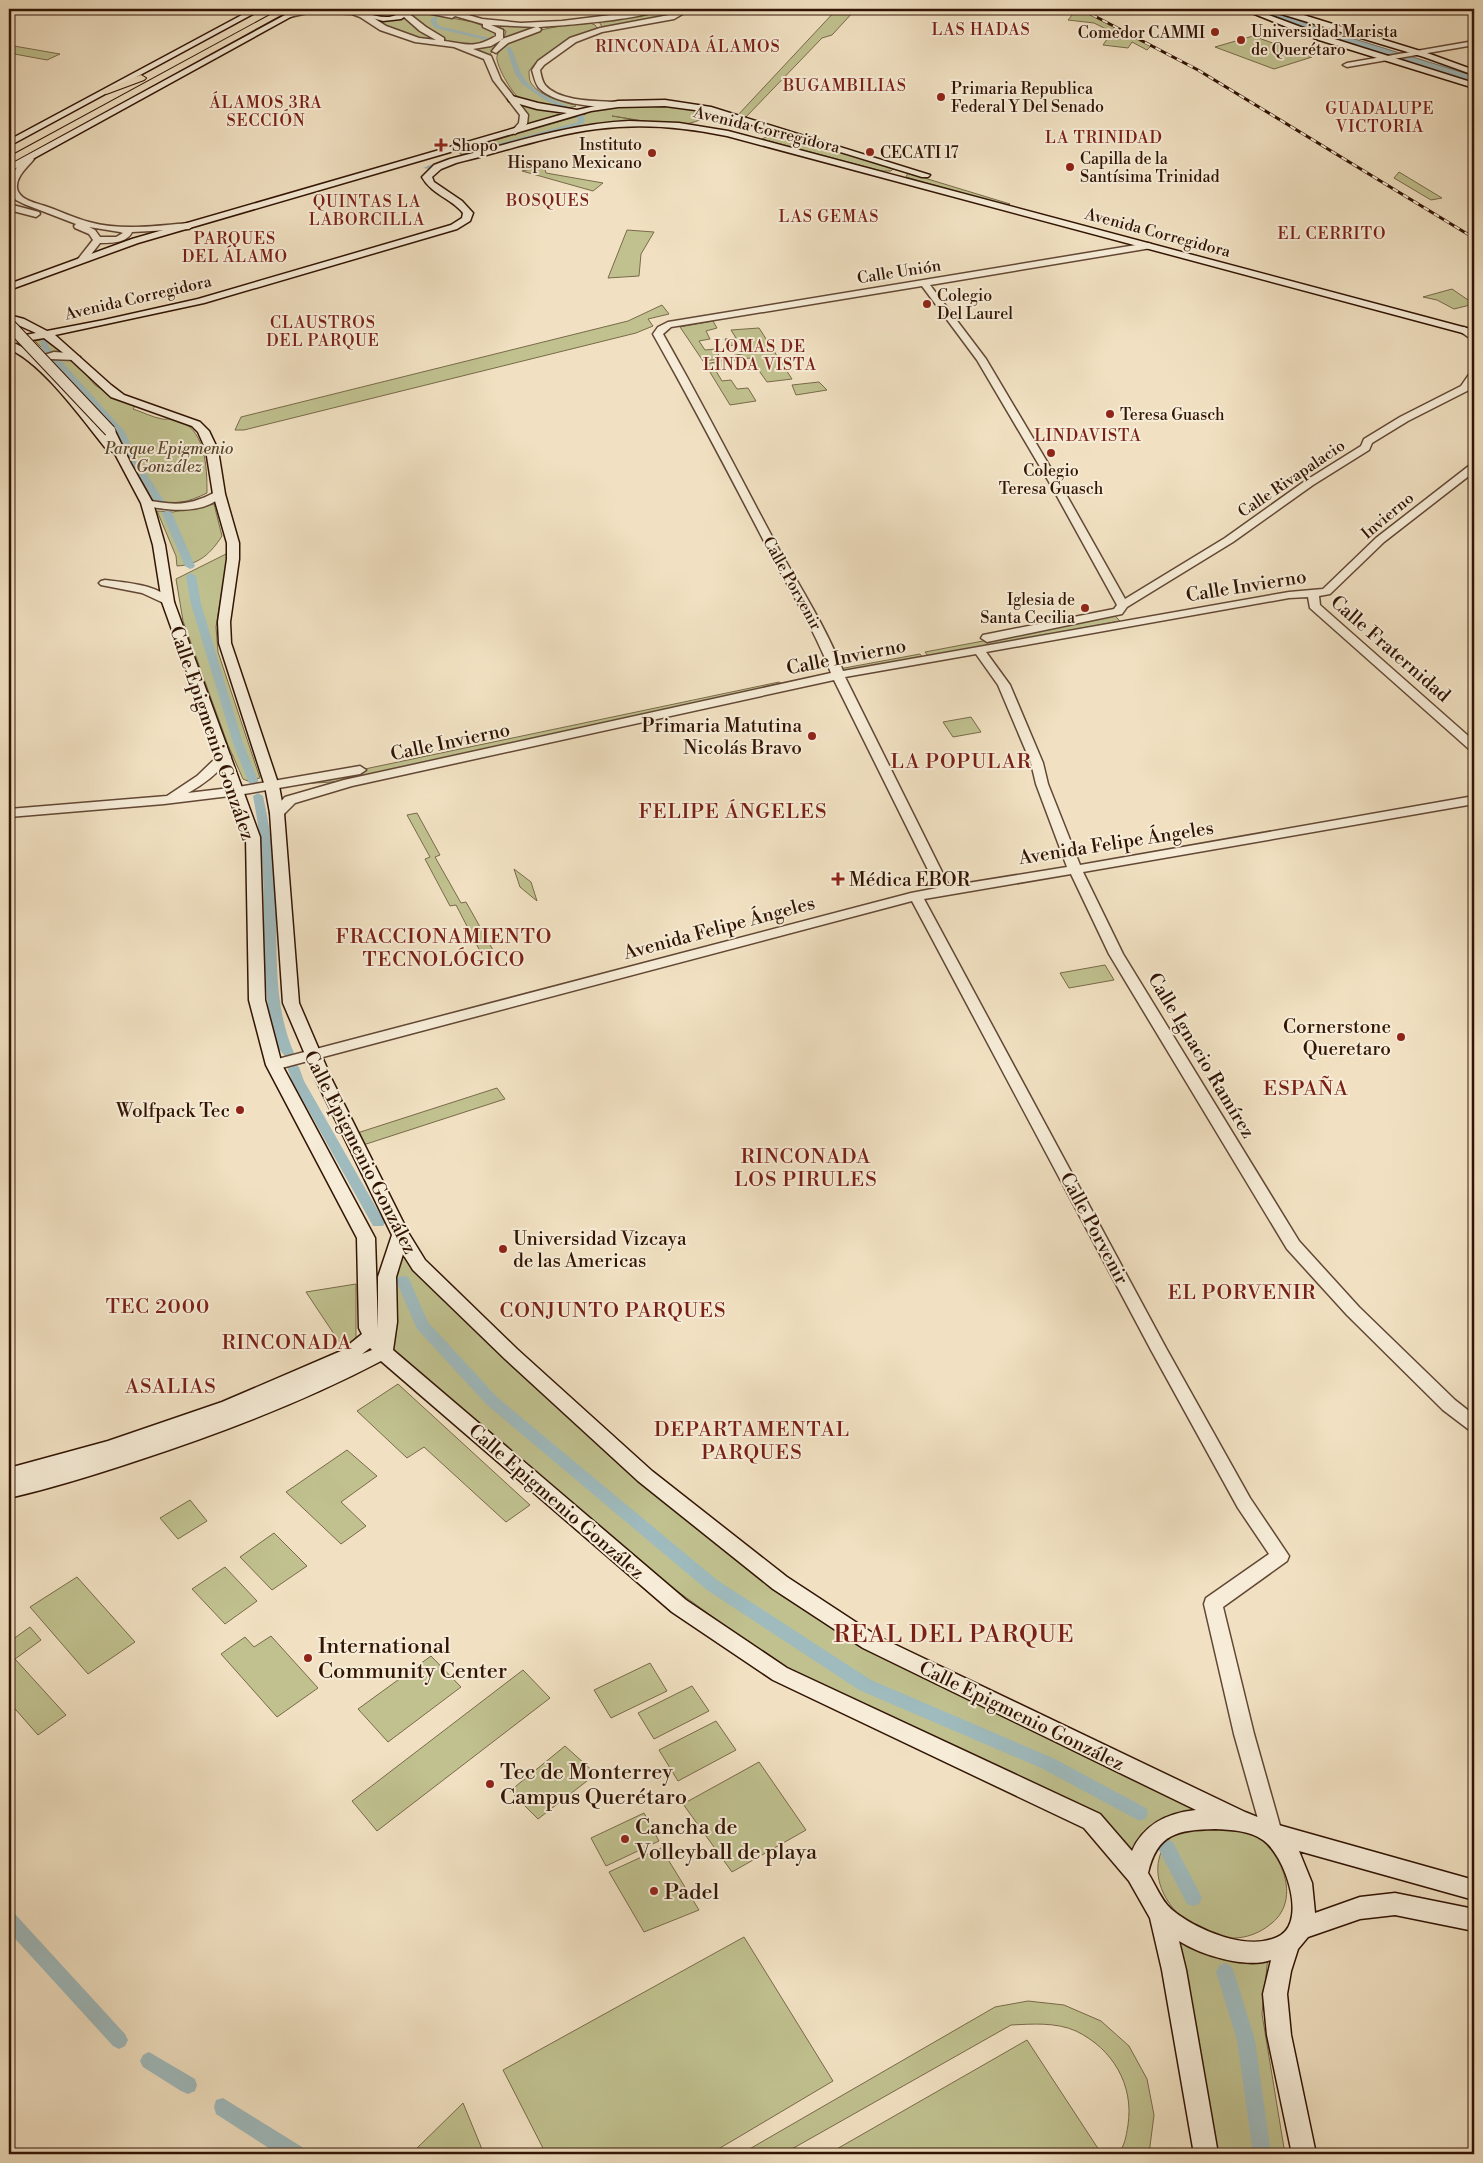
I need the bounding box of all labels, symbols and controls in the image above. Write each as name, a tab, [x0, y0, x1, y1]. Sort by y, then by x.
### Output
district label: LAS HADAS	[931, 20, 1031, 40]
place label: Universidad Marista de Querétaro	[1251, 22, 1399, 60]
place label: Comedor CAMMI	[1078, 23, 1205, 43]
marker: Comedor CAMMI	[1209, 26, 1221, 38]
marker: Universidad Marista de Querétaro	[1235, 34, 1247, 46]
district label: RINCONADA ÁLAMOS	[595, 35, 781, 57]
district label: BUGAMBILIAS	[782, 76, 907, 96]
place label: Primaria Republica Federal Y Del Senado	[951, 79, 1104, 117]
district label: ÁLAMOS 3RA SECCIÓN	[209, 91, 322, 131]
marker: Primaria Republica Federal Y Del Senado	[935, 91, 947, 103]
district label: GUADALUPE VICTORIA	[1325, 99, 1435, 137]
street label: Avenida Corregidora	[691, 102, 843, 158]
district label: LA TRINIDAD	[1045, 128, 1163, 148]
place label: Instituto Hispano Mexicano	[507, 135, 642, 173]
place label: Shopo	[452, 136, 498, 156]
marker: Shopo	[434, 138, 448, 152]
place label: CECATI 17	[880, 143, 959, 163]
marker: CECATI 17	[864, 146, 876, 158]
marker: Instituto Hispano Mexicano	[646, 147, 658, 159]
place label: Capilla de la Santísima Trinidad	[1080, 149, 1220, 187]
marker: Capilla de la Santísima Trinidad	[1064, 161, 1076, 173]
district label: BOSQUES	[505, 191, 590, 211]
district label: QUINTAS LA LABORCILLA	[309, 192, 425, 230]
street label: Avenida Corregidora	[1082, 204, 1234, 262]
district label: LAS GEMAS	[779, 207, 879, 227]
district label: EL CERRITO	[1278, 224, 1386, 244]
district label: PARQUES DEL ÁLAMO	[182, 229, 288, 267]
street label: Calle Unión	[856, 255, 943, 288]
street label: Avenida Corregidora	[62, 271, 214, 325]
place label: Colegio Del Laurel	[937, 286, 1013, 324]
marker: Colegio Del Laurel	[921, 298, 933, 310]
district label: CLAUSTROS DEL PARQUE	[266, 313, 380, 351]
district label: LOMAS DE LINDA VISTA	[703, 337, 817, 375]
place label: Teresa Guasch	[1120, 405, 1225, 425]
marker: Teresa Guasch	[1104, 408, 1116, 420]
district label: LINDAVISTA	[1034, 426, 1142, 446]
street label: Calle Rivapalacio	[1234, 436, 1349, 522]
park label: Parque Epigmenio González	[104, 439, 233, 477]
marker: Colegio Teresa Guasch	[1045, 447, 1057, 459]
place label: Colegio Teresa Guasch	[999, 461, 1104, 499]
street label: Invierno	[1357, 488, 1418, 544]
street label: Calle Porvenir	[758, 533, 826, 634]
street label: Calle Invierno	[1184, 565, 1308, 607]
place label: Iglesia de Santa Cecilia	[980, 590, 1076, 628]
street label: Calle Fraternidad	[1326, 590, 1455, 707]
marker: Iglesia de Santa Cecilia	[1079, 602, 1091, 614]
street label: Calle Epigmenio González	[164, 623, 260, 844]
street label: Calle Invierno	[784, 634, 908, 680]
place label: Primaria Matutina Nicolás Bravo	[642, 714, 802, 760]
street label: Calle Invierno	[388, 718, 512, 766]
marker: Primaria Matutina Nicolás Bravo	[806, 730, 818, 742]
district label: LA POPULAR	[890, 750, 1032, 775]
district label: FELIPE ÁNGELES	[639, 799, 827, 825]
street label: Avenida Felipe Ángeles	[1016, 815, 1215, 870]
place label: Médica EBOR	[849, 868, 971, 892]
marker: Médica EBOR	[831, 872, 845, 886]
street label: Avenida Felipe Ángeles	[620, 890, 818, 965]
district label: FRACCIONAMIENTO TECNOLÓGICO	[336, 925, 552, 973]
street label: Calle Ignacio Ramírez	[1142, 968, 1260, 1143]
place label: Cornerstone Queretaro	[1283, 1015, 1391, 1061]
marker: Cornerstone Queretaro	[1395, 1031, 1407, 1043]
street label: Calle Epigmenio González	[298, 1047, 422, 1258]
district label: ESPAÑA	[1263, 1075, 1349, 1102]
place label: Wolfpack Tec	[115, 1099, 230, 1123]
marker: Wolfpack Tec	[234, 1104, 246, 1116]
district label: RINCONADA LOS PIRULES	[734, 1145, 878, 1193]
street label: Calle Porvenir	[1055, 1168, 1134, 1289]
place label: Universidad Vizcaya de las Americas	[513, 1227, 687, 1273]
marker: Universidad Vizcaya de las Americas	[497, 1243, 509, 1255]
district label: EL PORVENIR	[1168, 1281, 1317, 1306]
district label: TEC 2000	[106, 1295, 210, 1320]
district label: CONJUNTO PARQUES	[499, 1299, 727, 1324]
district label: RINCONADA	[222, 1331, 353, 1356]
district label: ASALIAS	[124, 1375, 217, 1400]
district label: DEPARTAMENTAL PARQUES	[654, 1418, 850, 1466]
street label: Calle Epigmenio González	[464, 1419, 649, 1585]
district label: REAL DEL PARQUE	[834, 1620, 1074, 1650]
place label: International Community Center	[318, 1633, 507, 1685]
marker: International Community Center	[302, 1652, 314, 1664]
street label: Calle Epigmenio González	[915, 1656, 1128, 1776]
place label: Tec de Monterrey Campus Querétaro	[500, 1759, 687, 1811]
marker: Tec de Monterrey Campus Querétaro	[484, 1778, 496, 1790]
place label: Cancha de Volleyball de playa	[634, 1814, 818, 1866]
marker: Cancha de Volleyball de playa	[619, 1833, 631, 1845]
place label: Padel	[664, 1879, 720, 1906]
marker: Padel	[648, 1885, 660, 1897]

